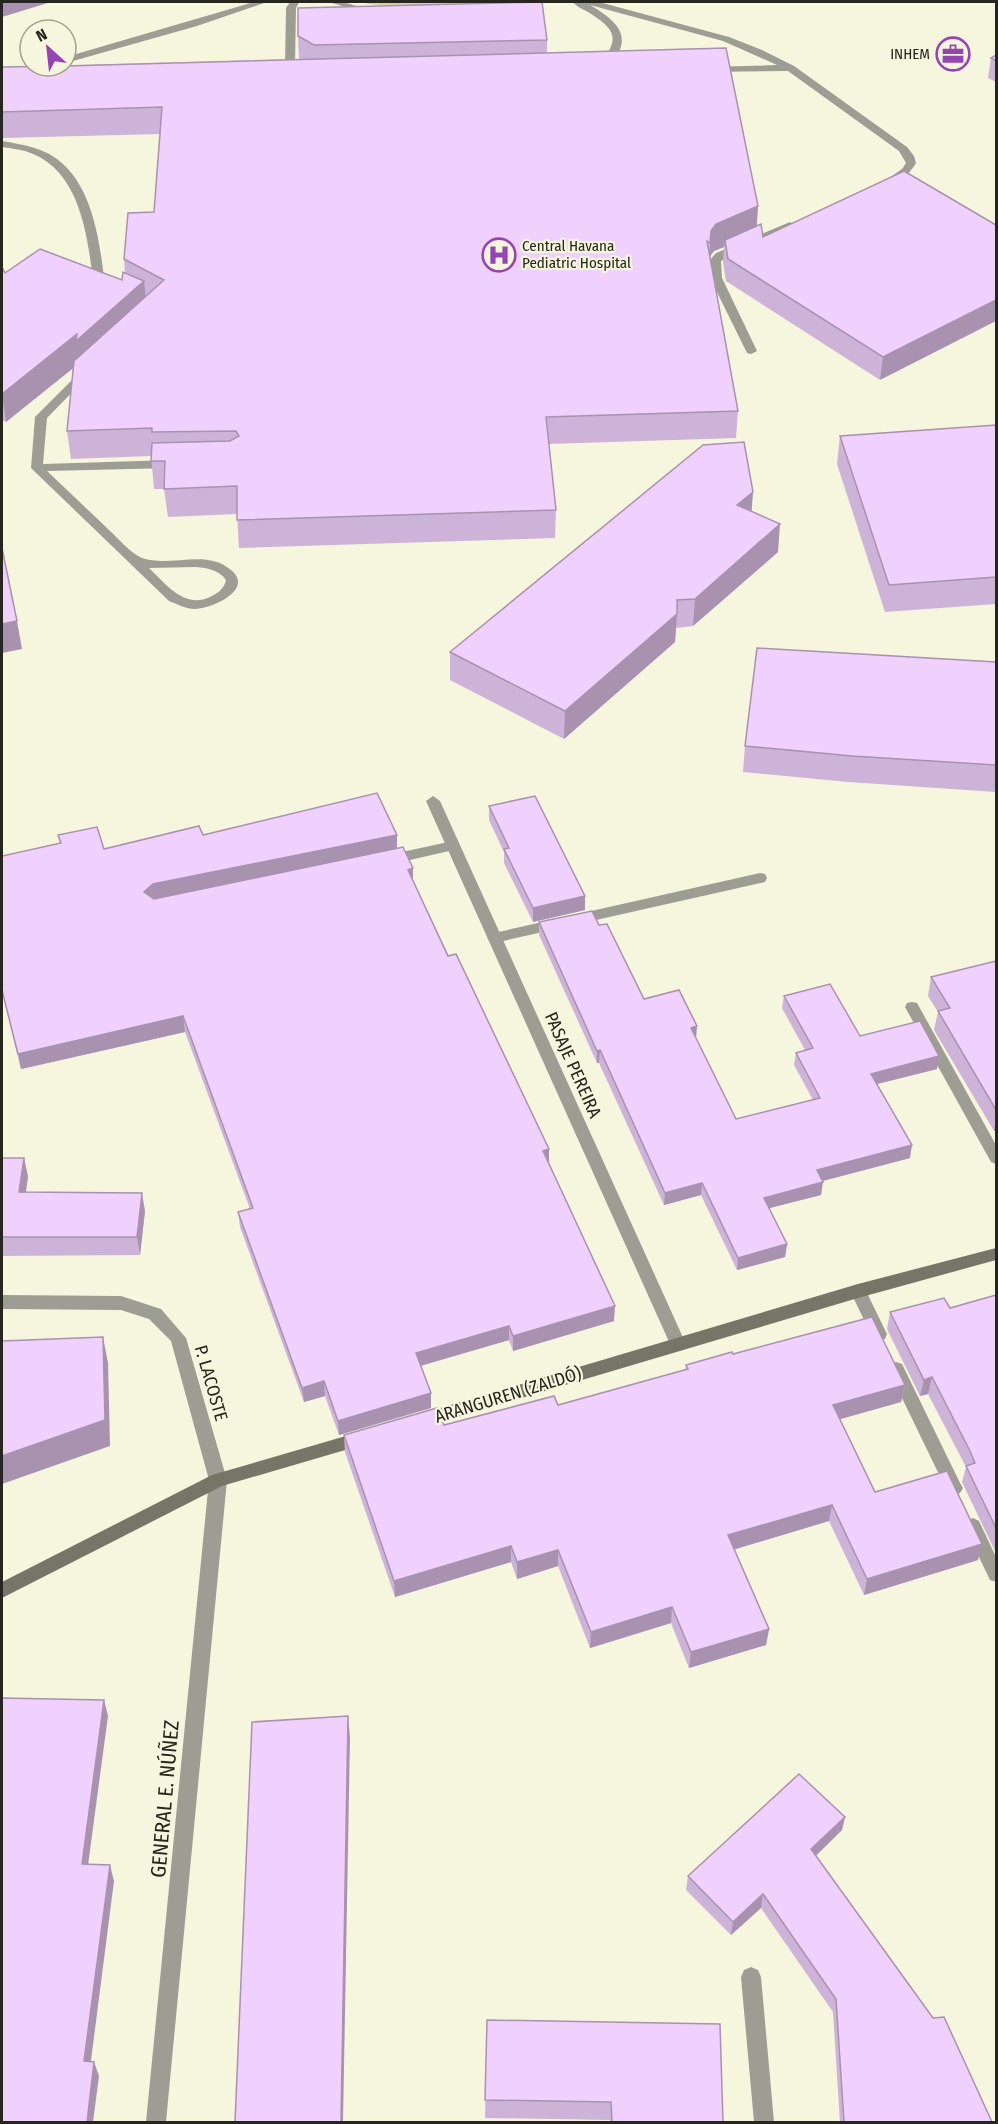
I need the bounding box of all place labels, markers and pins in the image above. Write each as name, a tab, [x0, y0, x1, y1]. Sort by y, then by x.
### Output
office icon: INHEM	[935, 36, 971, 72]
place label: INHEM	[890, 45, 930, 63]
hospital icon: Central Havana Pediatric Hospital	[481, 237, 517, 273]
place label: Central Havana Pediatric Hospital	[522, 237, 631, 272]

